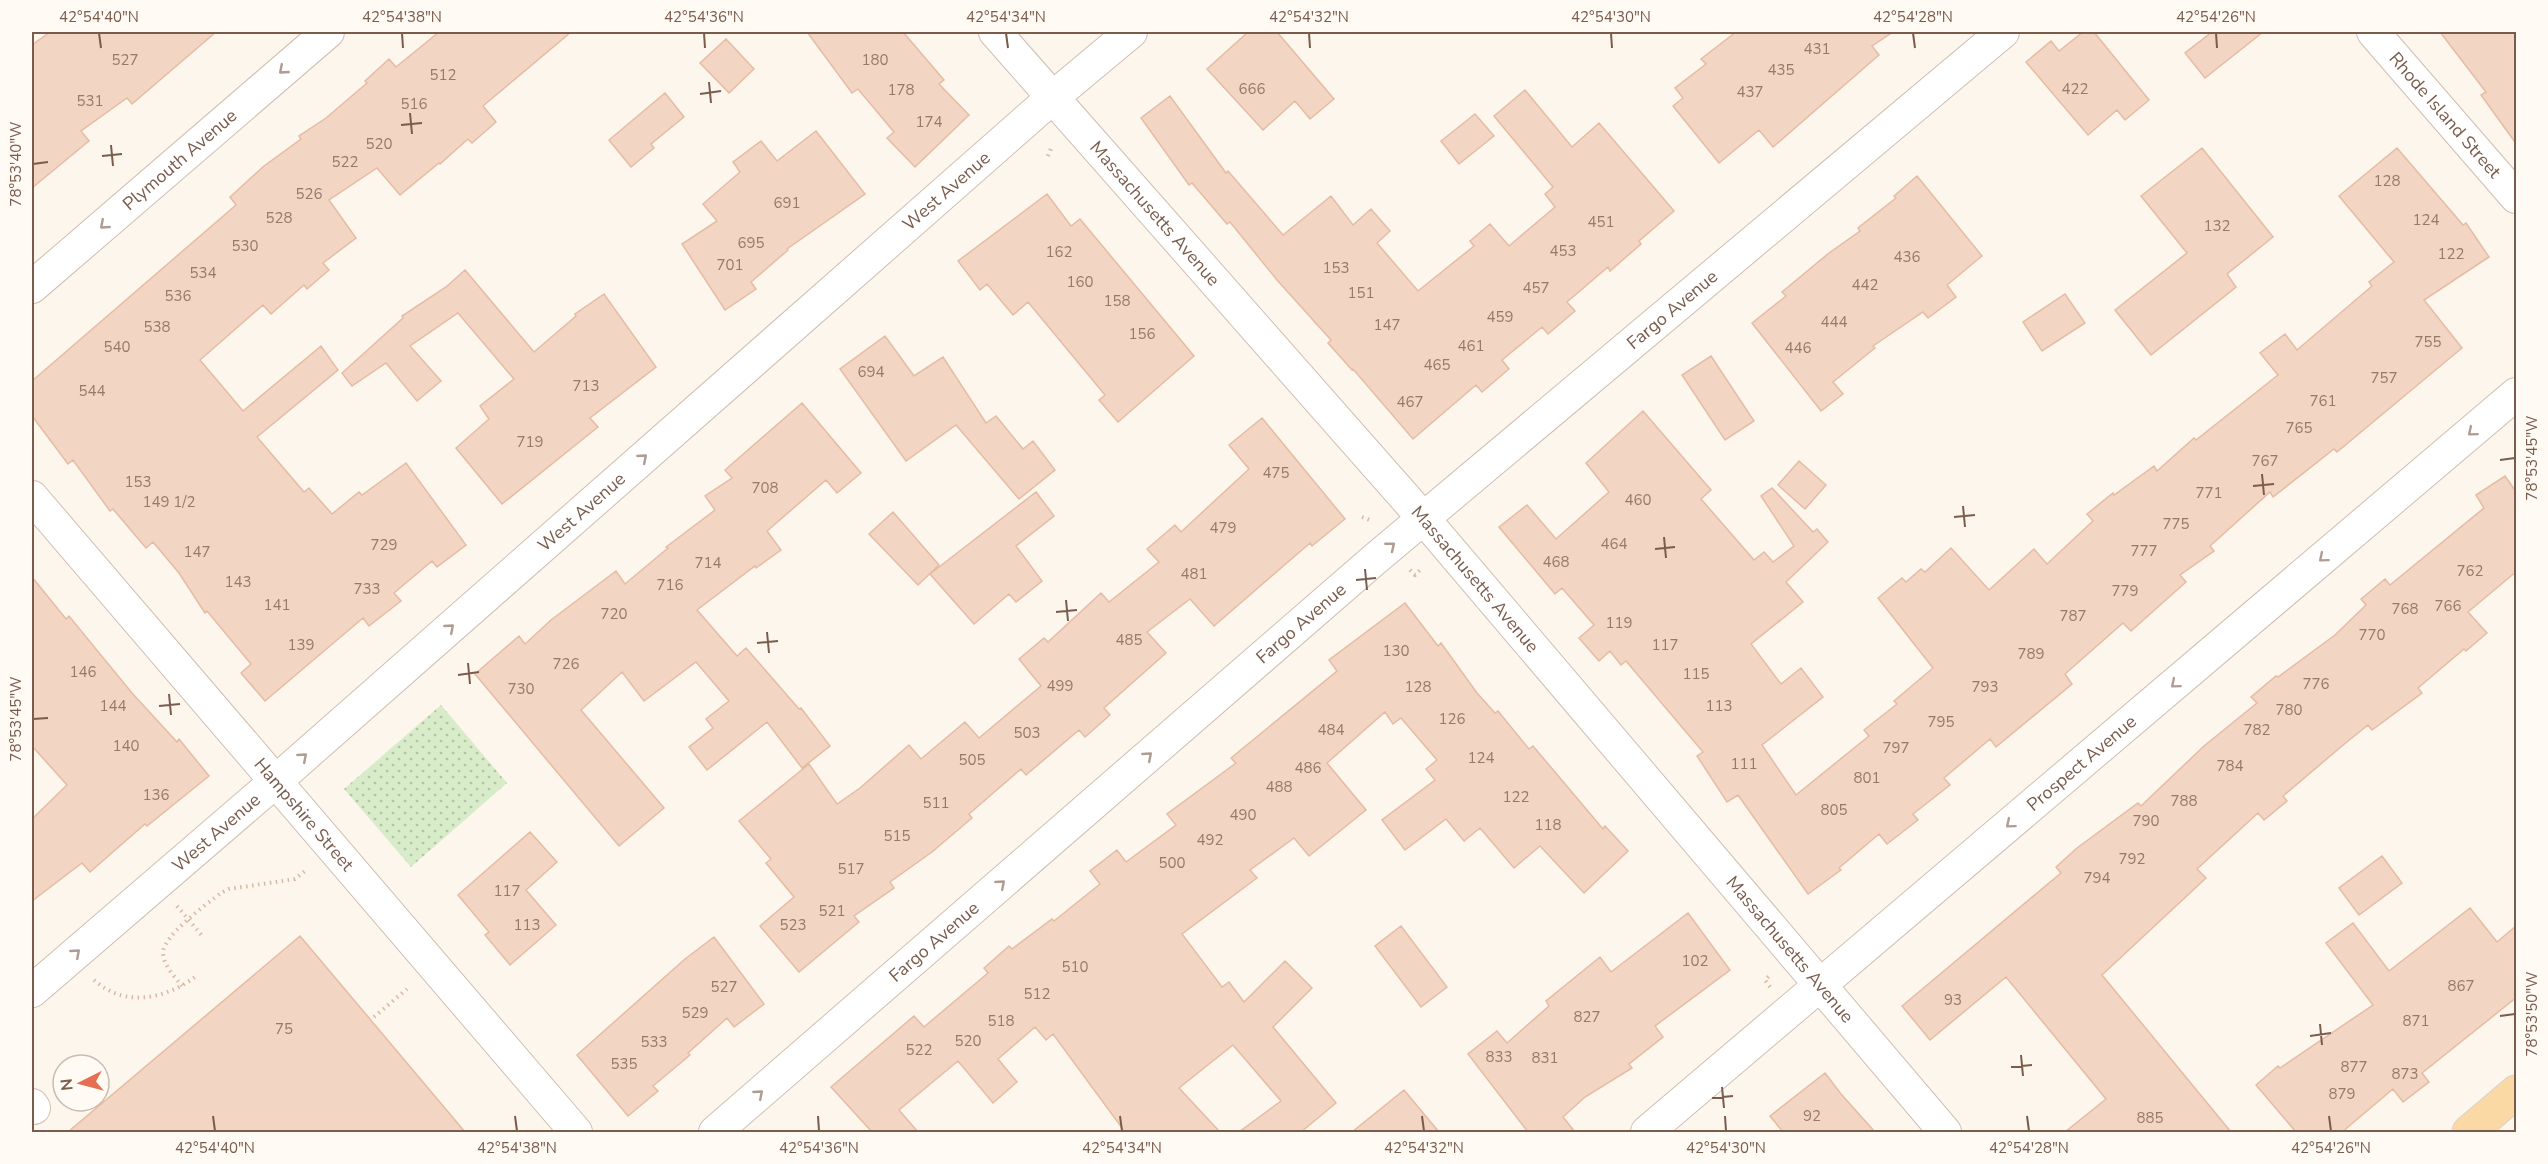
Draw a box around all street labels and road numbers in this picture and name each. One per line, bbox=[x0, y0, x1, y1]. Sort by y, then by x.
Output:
street label: Rhode Island Street bbox=[2384, 47, 2507, 184]
street label: Plymouth Avenue bbox=[117, 104, 242, 216]
street label: Massachusetts Avenue bbox=[1085, 136, 1225, 291]
street label: West Avenue bbox=[897, 146, 995, 236]
street label: Fargo Avenue bbox=[1622, 264, 1723, 355]
street label: West Avenue bbox=[533, 467, 630, 557]
street label: Massachusetts Avenue bbox=[1406, 501, 1544, 658]
street label: Fargo Avenue bbox=[1251, 578, 1351, 669]
street label: Prospect Avenue bbox=[2022, 710, 2141, 816]
street label: Hampshire Street bbox=[249, 753, 360, 877]
street label: West Avenue bbox=[167, 788, 265, 877]
street label: Massachusetts Avenue bbox=[1721, 871, 1859, 1028]
street label: Fargo Avenue bbox=[884, 896, 984, 988]

